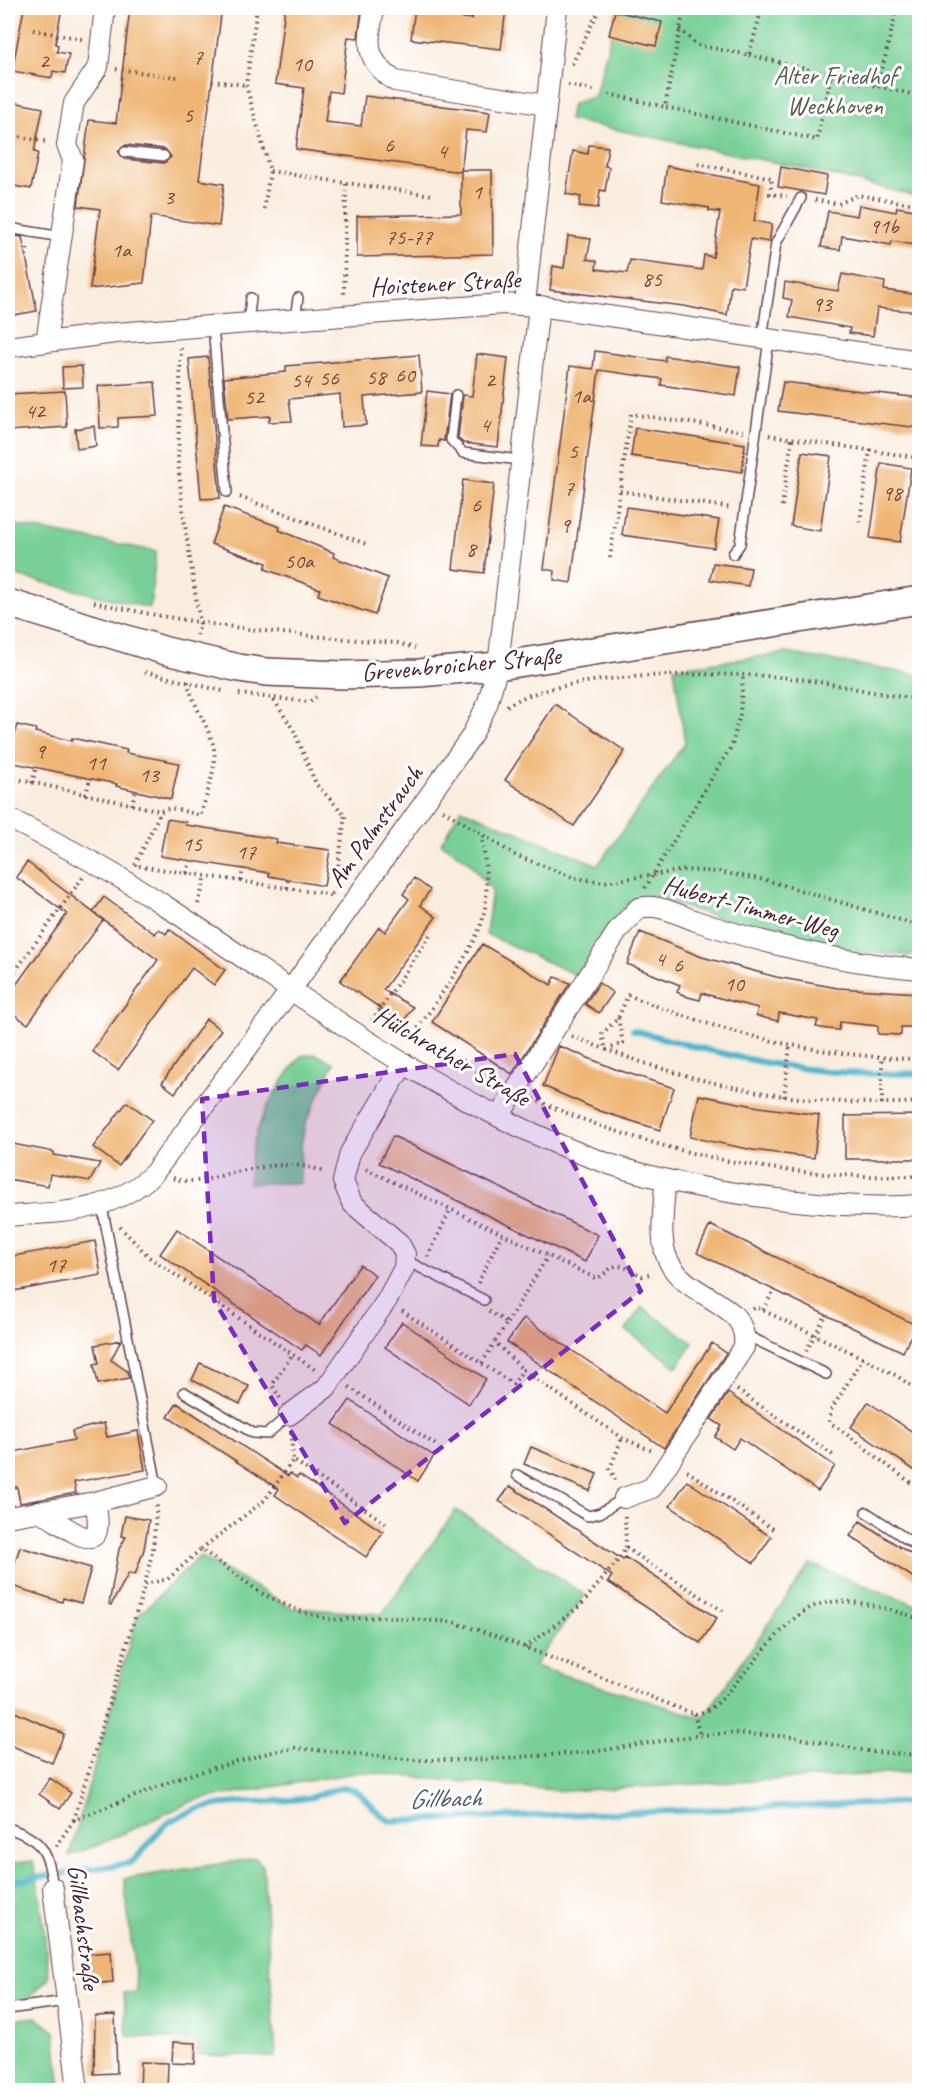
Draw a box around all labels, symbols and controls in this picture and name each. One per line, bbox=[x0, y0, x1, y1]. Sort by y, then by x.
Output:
house number: 7 bbox=[193, 43, 204, 71]
house number: 2 bbox=[39, 47, 51, 75]
house number: 10 bbox=[292, 50, 314, 78]
park label: Alter Friedhof Weckhoven bbox=[773, 59, 902, 122]
house number: 5 bbox=[183, 101, 194, 129]
house number: 6 bbox=[384, 131, 395, 159]
house number: 4 bbox=[437, 137, 449, 165]
house number: 1 bbox=[472, 178, 483, 206]
house number: 3 bbox=[164, 183, 176, 211]
house number: 91b bbox=[869, 212, 900, 240]
house number: 75-77 bbox=[386, 223, 433, 251]
house number: 1a bbox=[111, 236, 132, 264]
street label: Hoistener Straße bbox=[369, 262, 523, 303]
house number: 85 bbox=[642, 265, 663, 293]
house number: 93 bbox=[812, 290, 834, 318]
house number: 60 bbox=[395, 361, 417, 389]
house number: 58 bbox=[366, 363, 388, 391]
house number: 56 bbox=[319, 364, 340, 392]
house number: 54 bbox=[291, 366, 313, 394]
house number: 2 bbox=[485, 366, 497, 394]
house number: 1a bbox=[571, 382, 592, 410]
house number: 52 bbox=[244, 383, 266, 411]
house number: 42 bbox=[25, 397, 47, 425]
house number: 4 bbox=[480, 411, 492, 439]
house number: 5 bbox=[568, 437, 579, 465]
house number: 7 bbox=[564, 474, 575, 502]
house number: 98 bbox=[882, 479, 904, 507]
house number: 6 bbox=[471, 491, 482, 519]
house number: 9 bbox=[560, 511, 572, 539]
house number: 8 bbox=[466, 535, 478, 563]
house number: 50a bbox=[284, 547, 315, 575]
street label: Grevenbroicher Straße bbox=[360, 639, 565, 689]
house number: 9 bbox=[35, 737, 47, 765]
house number: 11 bbox=[86, 749, 107, 777]
street label: Am Palmstrauch bbox=[320, 757, 431, 894]
house number: 13 bbox=[139, 761, 161, 789]
house number: 15 bbox=[182, 830, 203, 858]
house number: 17 bbox=[236, 838, 257, 866]
street label: Hubert-Timmer-Weg bbox=[660, 868, 844, 947]
house number: 4 bbox=[655, 945, 667, 973]
house number: 6 bbox=[673, 951, 684, 979]
house number: 10 bbox=[724, 970, 746, 998]
street label: Hülchrather Straße bbox=[368, 998, 538, 1115]
house number: 17 bbox=[46, 1251, 67, 1279]
water label: Gillbach bbox=[408, 1780, 483, 1816]
street label: Gillbachstraße bbox=[60, 1863, 108, 1994]

